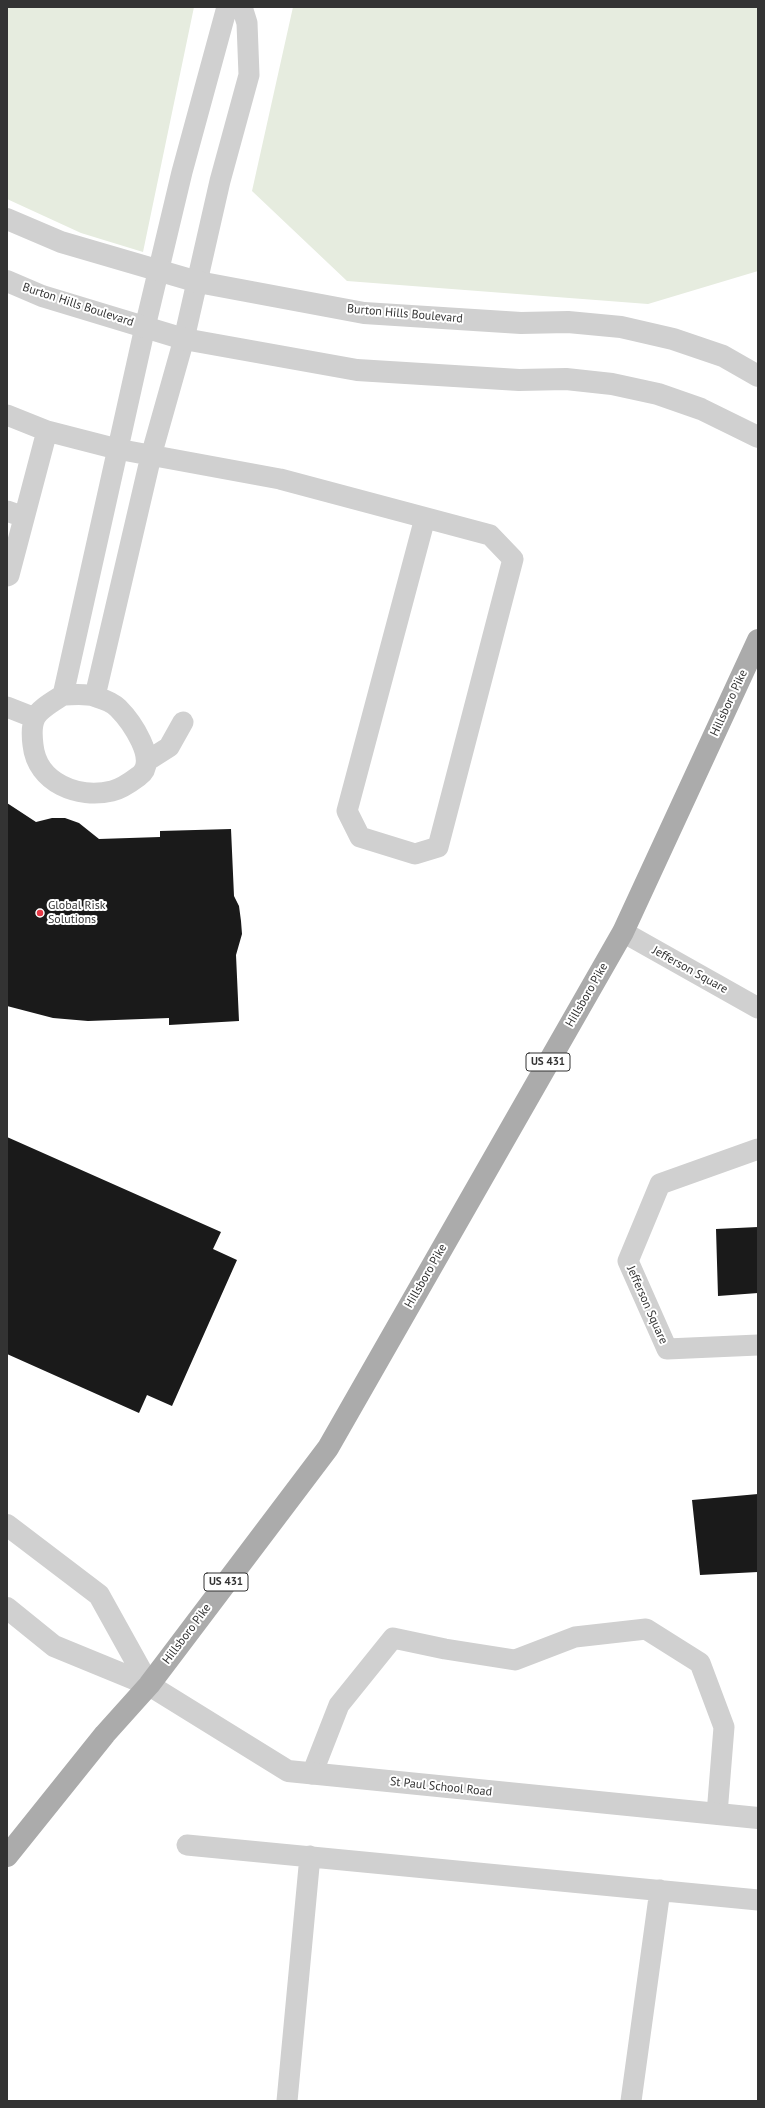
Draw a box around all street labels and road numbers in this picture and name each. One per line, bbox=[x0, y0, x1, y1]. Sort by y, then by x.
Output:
street label: Burton Hills Boulevard bbox=[21, 280, 135, 330]
street label: Burton Hills Boulevard bbox=[347, 302, 463, 326]
street label: Hillsboro Pike bbox=[707, 668, 751, 738]
street label: Jefferson Square bbox=[650, 943, 730, 997]
street label: Hillsboro Pike bbox=[563, 960, 611, 1030]
road number: US 431 bbox=[526, 1053, 570, 1071]
street label: Hillsboro Pike bbox=[402, 1241, 450, 1311]
street label: Jefferson Square bbox=[623, 1264, 671, 1346]
road number: US 431 bbox=[204, 1573, 248, 1591]
street label: Hillsboro Pike bbox=[160, 1601, 214, 1667]
street label: St Paul School Road bbox=[389, 1774, 493, 1800]

